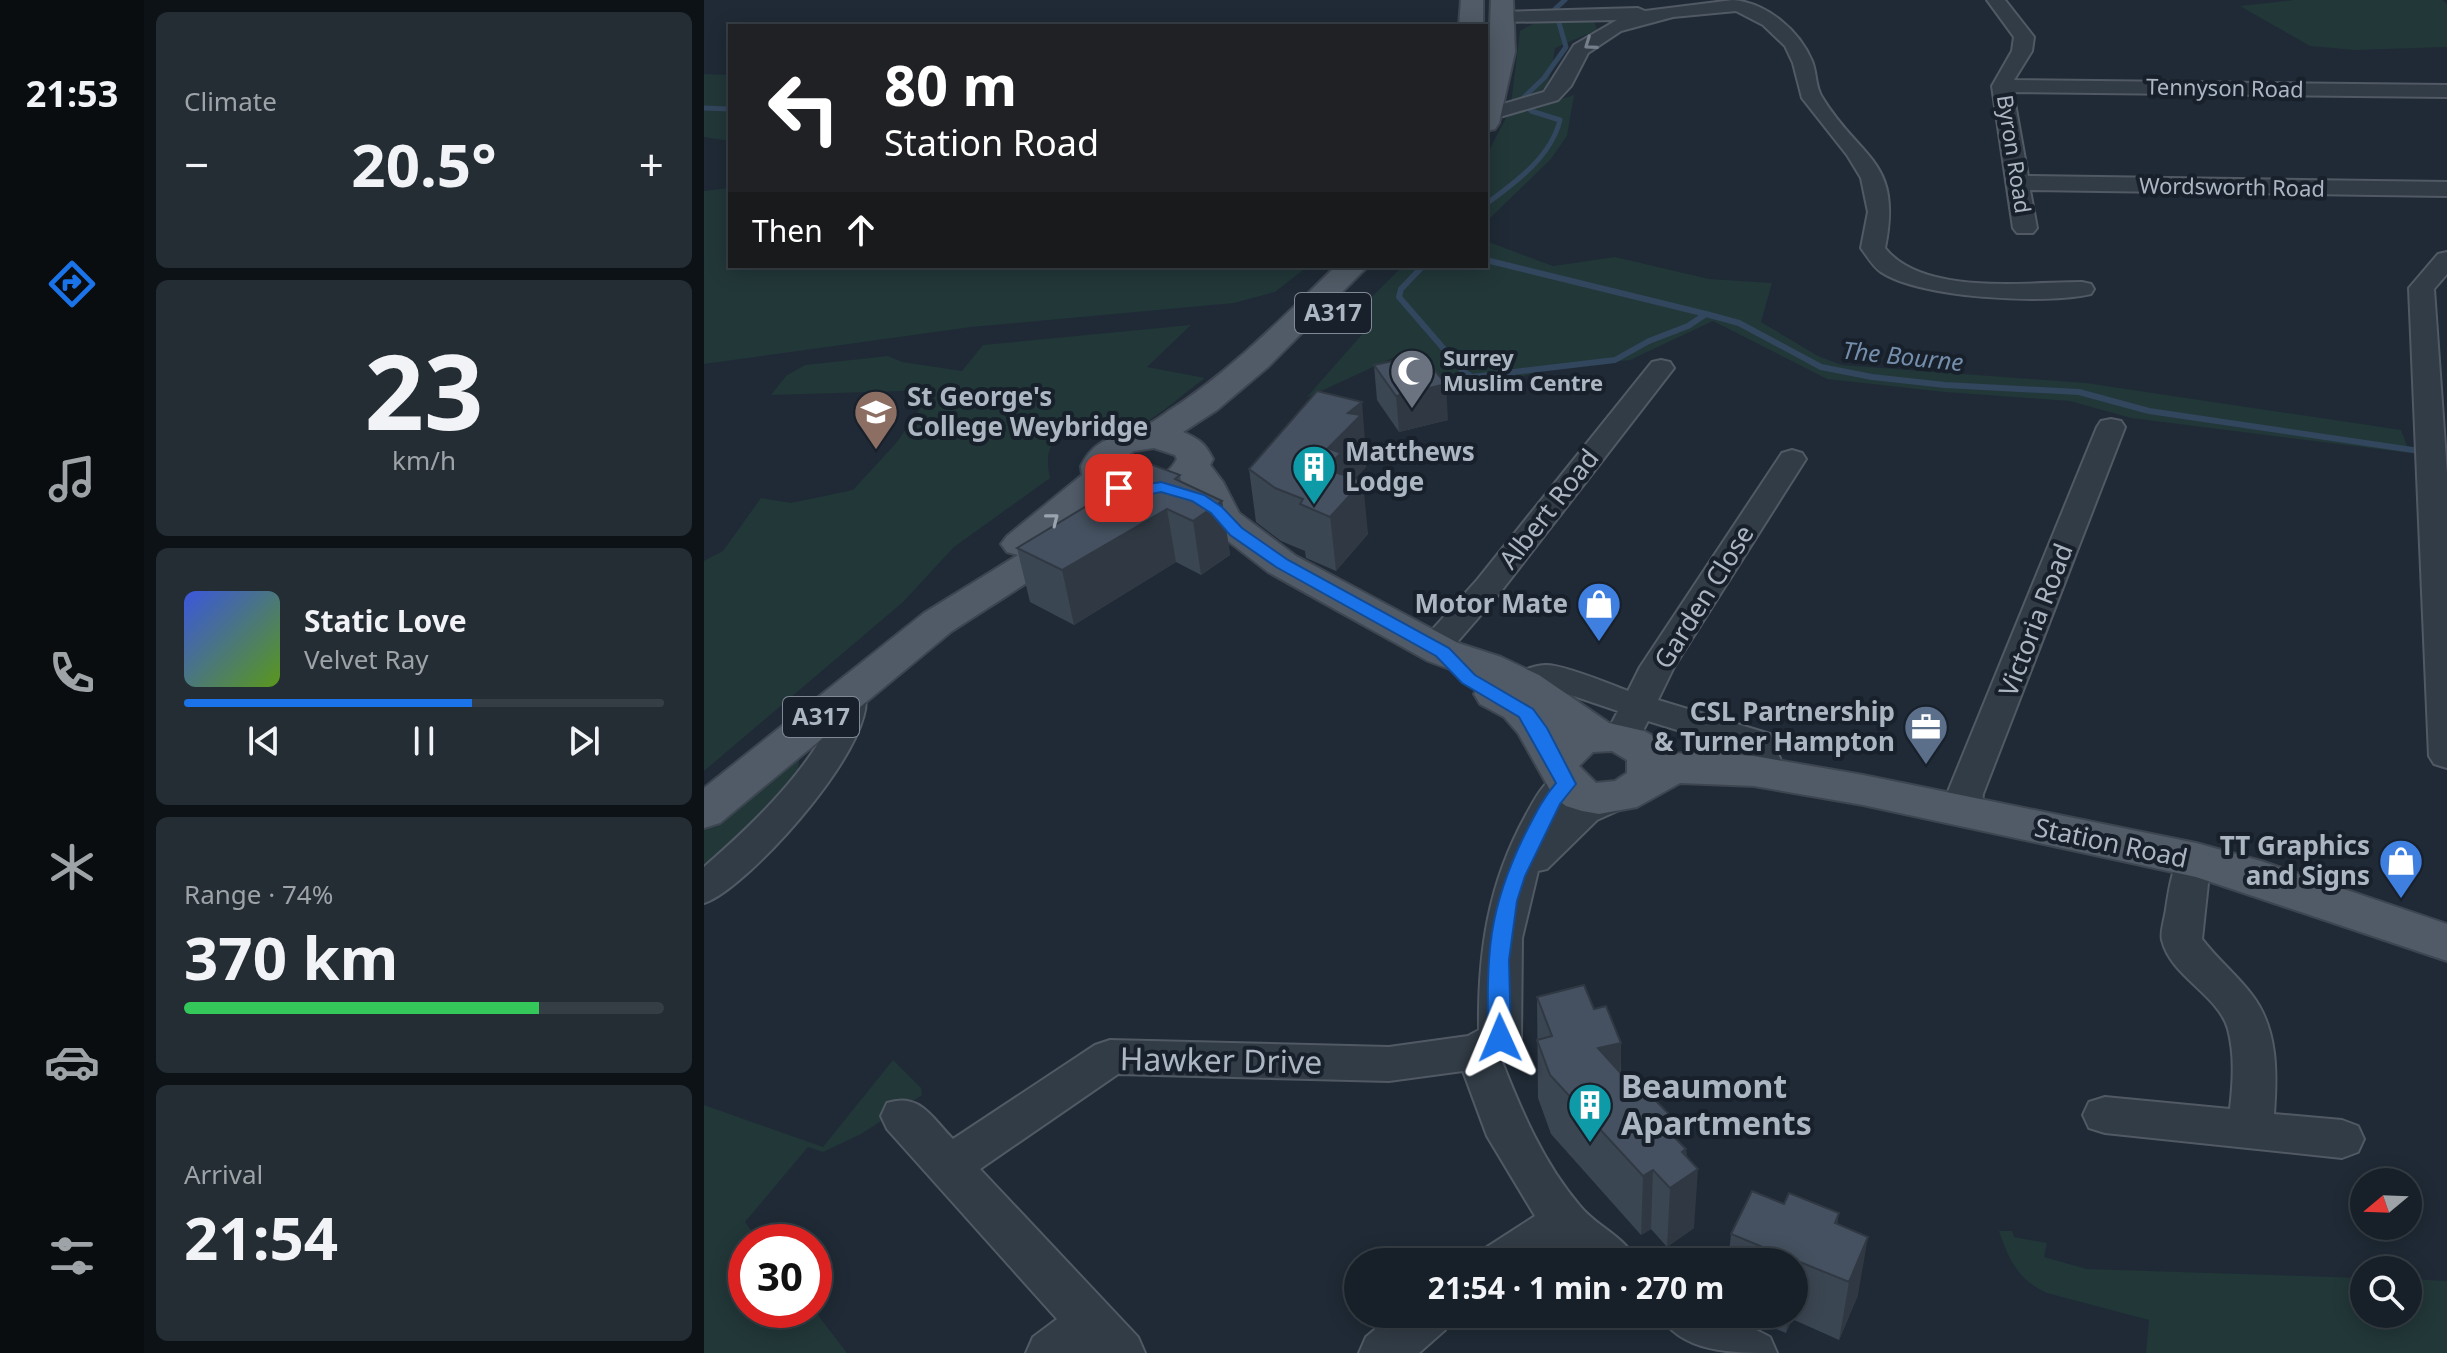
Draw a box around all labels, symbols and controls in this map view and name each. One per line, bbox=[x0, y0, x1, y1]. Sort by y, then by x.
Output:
one-way arrow bbox=[1585, 34, 1599, 49]
text: 80 m bbox=[884, 46, 1017, 122]
icon: left bbox=[752, 56, 856, 160]
text: 21:53 bbox=[26, 69, 118, 118]
street label: Tennyson Road bbox=[2146, 71, 2304, 103]
text: Climate bbox=[184, 83, 277, 119]
street label: Byron Road bbox=[1991, 92, 2039, 215]
text: Station Road bbox=[884, 118, 1099, 167]
text: 20.5° bbox=[351, 123, 497, 205]
text: − bbox=[184, 134, 209, 194]
text: + bbox=[639, 134, 664, 194]
street label: Wordsworth Road bbox=[2139, 169, 2325, 203]
icon: ahead bbox=[839, 208, 883, 252]
text: Then bbox=[752, 210, 823, 251]
icon: directions bbox=[44, 256, 100, 312]
road number: A317 bbox=[1295, 293, 1371, 333]
text: 23 bbox=[365, 319, 483, 460]
water label: The Bourne bbox=[1841, 333, 1965, 378]
place label: Surrey Muslim Centre bbox=[1443, 342, 1603, 397]
mosque icon: Surrey Muslim Centre bbox=[1388, 347, 1436, 410]
place label: St George's College Weybridge bbox=[907, 378, 1148, 444]
school or university icon: St George's College Weybridge bbox=[852, 388, 900, 451]
place label: Matthews Lodge bbox=[1345, 433, 1475, 499]
street label: Albert Road bbox=[1490, 441, 1607, 576]
text: km/h bbox=[392, 442, 456, 478]
building icon: Matthews Lodge bbox=[1290, 443, 1338, 506]
icon: music bbox=[44, 451, 100, 507]
pin bbox=[1085, 454, 1153, 522]
icon: arrive bbox=[1097, 466, 1141, 510]
one-way arrow bbox=[1044, 514, 1058, 529]
street label: Garden Close bbox=[1645, 518, 1762, 675]
street label: Victoria Road bbox=[1989, 538, 2081, 701]
shop icon: Motor Mate bbox=[1575, 580, 1623, 643]
place label: Motor Mate bbox=[1414, 585, 1568, 621]
text: Static Love bbox=[304, 600, 467, 641]
text: Velvet Ray bbox=[304, 641, 429, 677]
icon: phone bbox=[44, 645, 100, 701]
place label: CSL Partnership & Turner Hampton bbox=[1654, 693, 1895, 759]
road number: A317 bbox=[783, 697, 859, 737]
office icon: CSL Partnership & Turner Hampton bbox=[1902, 703, 1950, 766]
icon: previous bbox=[242, 719, 286, 763]
icon: pause bbox=[402, 719, 446, 763]
icon: next bbox=[562, 719, 606, 763]
street label: Station Road bbox=[2031, 808, 2191, 876]
place label: TT Graphics and Signs bbox=[2220, 827, 2370, 893]
shop icon: TT Graphics and Signs bbox=[2377, 837, 2425, 900]
icon: climate bbox=[44, 839, 100, 895]
text: Range · 74% bbox=[184, 876, 333, 912]
text: 370 km bbox=[184, 916, 398, 998]
position arrow bbox=[1458, 996, 1542, 1080]
icon: car bbox=[44, 1034, 100, 1090]
street label: Hawker Drive bbox=[1119, 1036, 1323, 1083]
place label: Beaumont Apartments bbox=[1621, 1064, 1812, 1144]
building icon: Beaumont Apartments bbox=[1566, 1081, 1614, 1144]
text: Arrival bbox=[184, 1156, 263, 1192]
north arrow bbox=[2350, 1168, 2422, 1240]
map controls bbox=[2350, 1168, 2422, 1328]
text: 21:54 bbox=[184, 1196, 338, 1278]
speed limit sign: 30 bbox=[728, 1224, 832, 1328]
icon: filters bbox=[44, 1228, 100, 1284]
button: search bbox=[2350, 1256, 2422, 1328]
text: 21:54 · 1 min · 270 m bbox=[1428, 1267, 1724, 1308]

